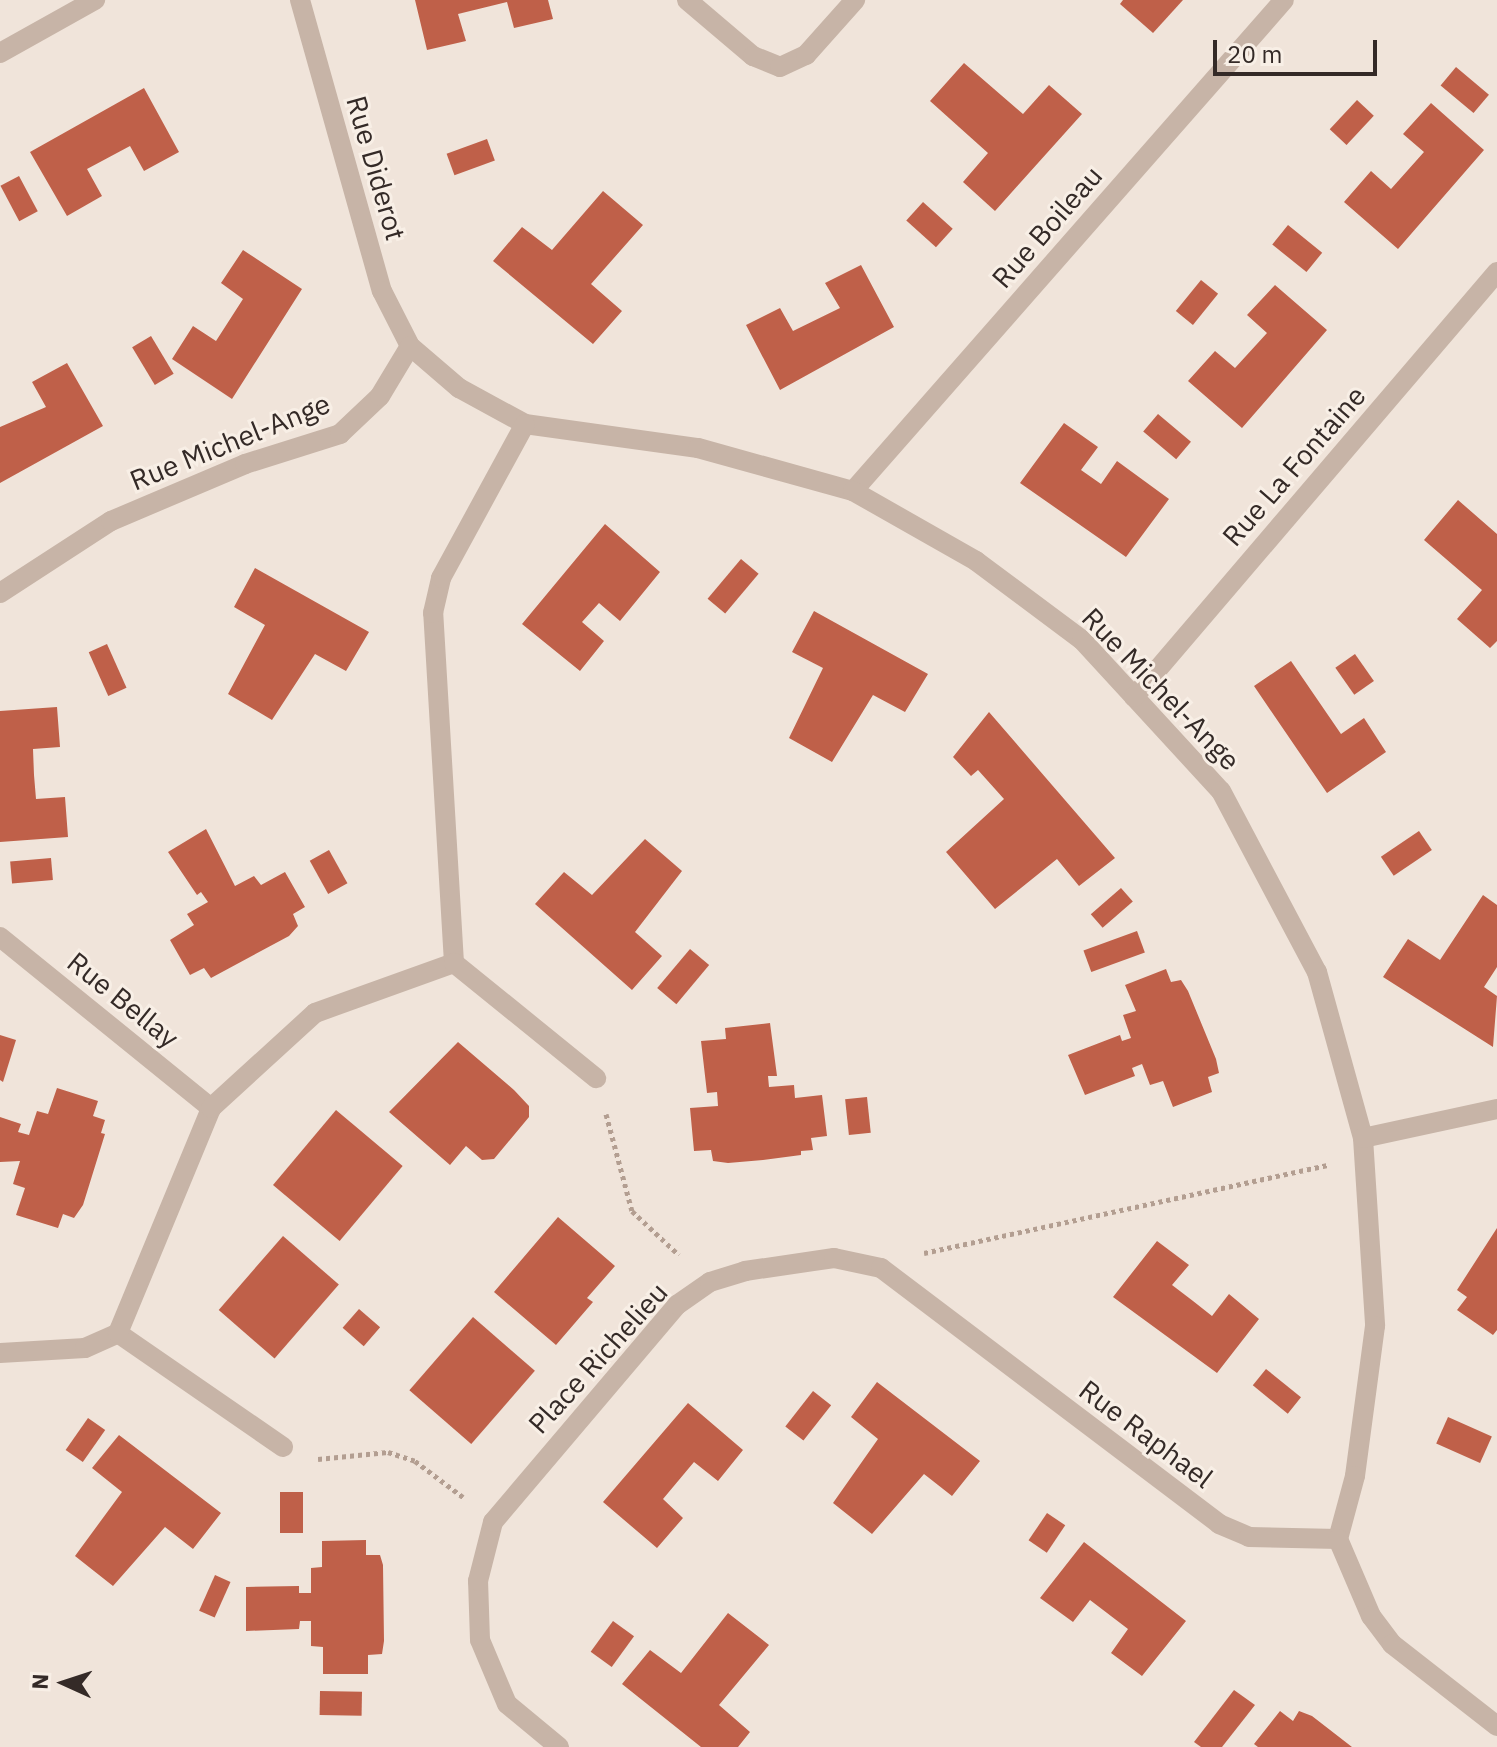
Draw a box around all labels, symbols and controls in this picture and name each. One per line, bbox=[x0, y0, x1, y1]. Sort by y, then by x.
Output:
scale bar bbox=[1217, 24, 1381, 74]
text: 20 m bbox=[1227, 38, 1282, 70]
street label: Rue Diderot bbox=[339, 92, 413, 244]
street label: Rue Boileau bbox=[985, 159, 1109, 295]
street label: Rue La Fontaine bbox=[1215, 379, 1373, 553]
street label: Rue Michel-Ange bbox=[125, 387, 335, 497]
street label: Rue Michel-Ange bbox=[1075, 601, 1247, 777]
street label: Rue Bellay bbox=[61, 945, 185, 1055]
street label: Place Richelieu bbox=[521, 1276, 675, 1440]
street label: Rue Raphael bbox=[1073, 1373, 1219, 1495]
north arrow bbox=[24, 1643, 104, 1723]
text: N bbox=[25, 1673, 54, 1690]

